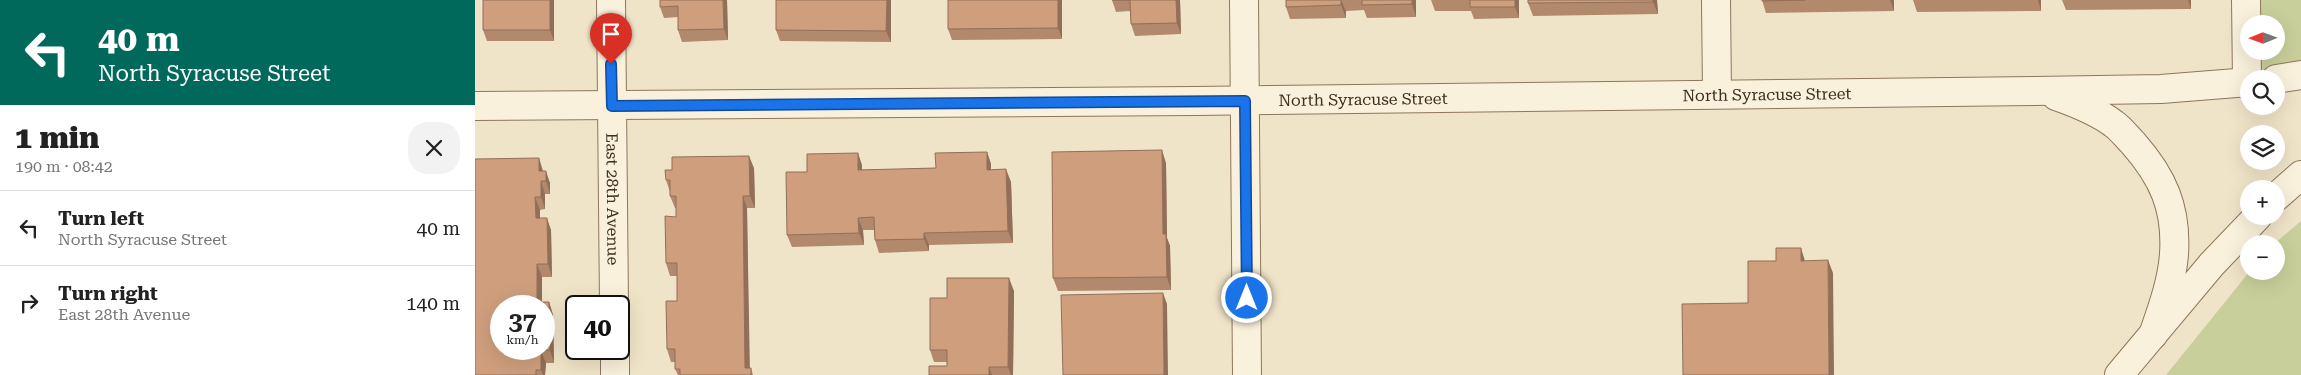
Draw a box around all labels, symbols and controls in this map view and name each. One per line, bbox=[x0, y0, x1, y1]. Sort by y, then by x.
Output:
pin bbox=[590, 13, 632, 64]
north arrow bbox=[2240, 15, 2285, 60]
map controls bbox=[2240, 15, 2285, 280]
text: 40 m bbox=[98, 19, 180, 60]
icon: left bbox=[15, 20, 80, 85]
icon: arrive bbox=[597, 20, 625, 48]
text: North Syracuse Street bbox=[98, 61, 330, 86]
button: search bbox=[2240, 70, 2285, 115]
street label: North Syracuse Street bbox=[1682, 84, 1852, 105]
street label: North Syracuse Street bbox=[1278, 88, 1448, 110]
text: 1 min bbox=[15, 120, 99, 155]
button: close bbox=[408, 122, 460, 174]
button: layers bbox=[2240, 125, 2285, 170]
street label: East 28th Avenue bbox=[603, 133, 623, 265]
text: 190 m · 08:42 bbox=[15, 157, 113, 176]
button: + bbox=[2240, 180, 2285, 225]
text: Turn left bbox=[58, 207, 144, 230]
icon: left bbox=[15, 214, 43, 242]
text: 40 m bbox=[417, 217, 460, 240]
text: North Syracuse Street bbox=[58, 230, 227, 249]
button: − bbox=[2240, 235, 2285, 280]
position arrow bbox=[1220, 271, 1272, 323]
text: Turn right bbox=[58, 282, 158, 305]
icon: right bbox=[15, 289, 43, 317]
text: 140 m bbox=[406, 292, 460, 315]
speed limit sign: 40 bbox=[565, 295, 630, 360]
text: East 28th Avenue bbox=[58, 305, 190, 324]
text: 37 bbox=[508, 307, 537, 336]
text: km/h bbox=[506, 333, 539, 347]

